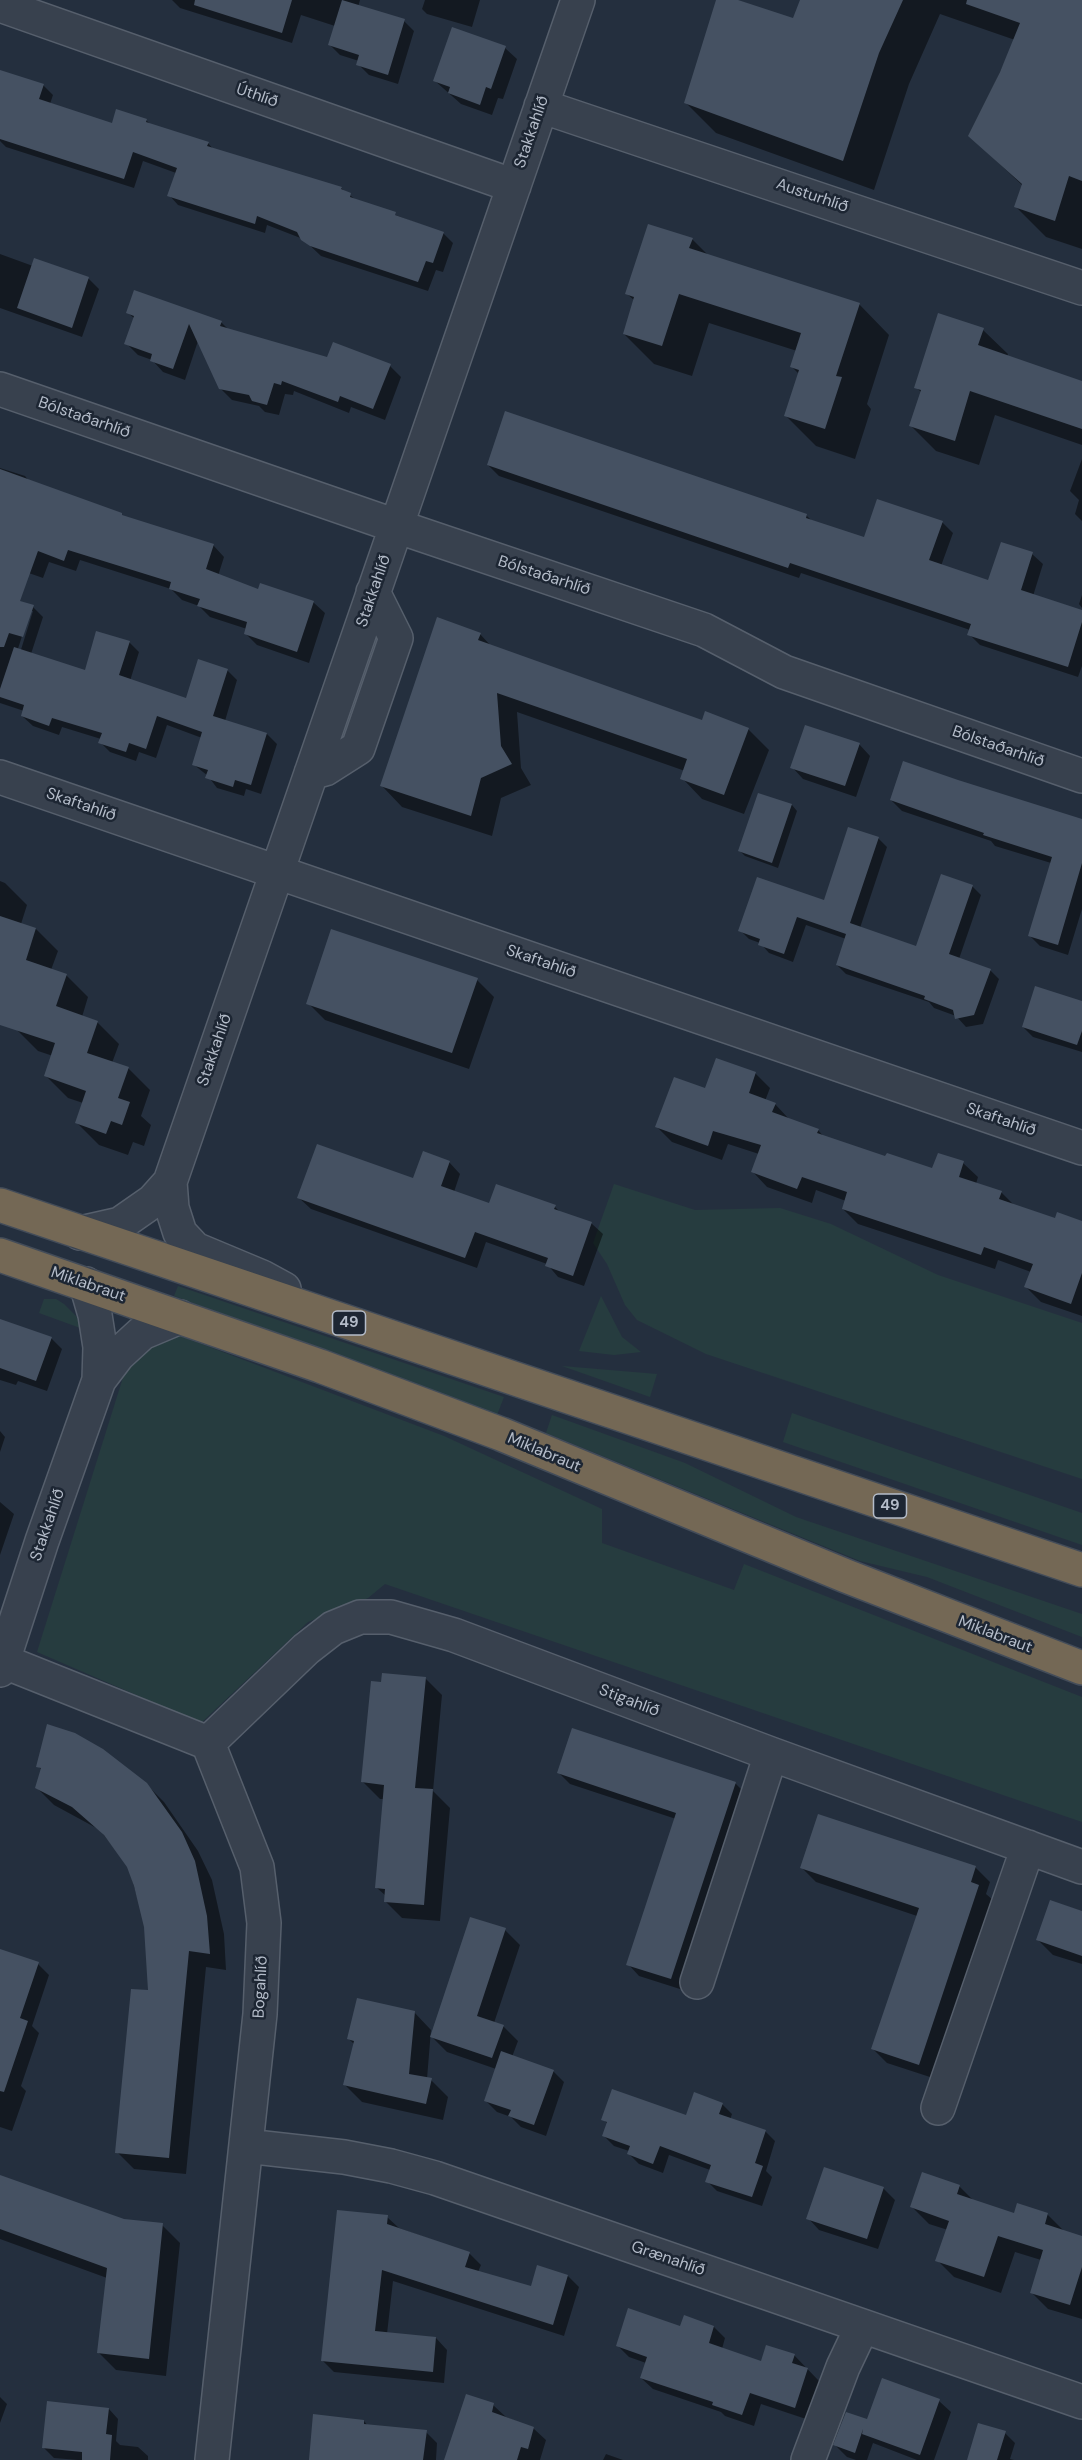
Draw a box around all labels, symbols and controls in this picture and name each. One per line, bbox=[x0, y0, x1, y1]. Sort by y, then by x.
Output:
street label: Úthlíð bbox=[234, 80, 280, 112]
street label: Stakkahlíð bbox=[511, 93, 553, 171]
street label: Austurhlíð bbox=[773, 175, 851, 217]
street label: Bólstaðarhlíð bbox=[35, 393, 133, 443]
street label: Stakkahlíð bbox=[353, 552, 395, 630]
street label: Bólstaðarhlíð bbox=[495, 552, 593, 600]
street label: Bólstaðarhlíð bbox=[949, 722, 1047, 772]
street label: Skaftahlíð bbox=[44, 784, 118, 826]
street label: Skaftahlíð bbox=[504, 941, 578, 983]
street label: Stakkahlíð bbox=[194, 1011, 236, 1089]
street label: Skaftahlíð bbox=[964, 1099, 1038, 1141]
street label: Miklabraut bbox=[48, 1263, 128, 1307]
road number: 49 bbox=[332, 1311, 366, 1335]
street label: Miklabraut bbox=[504, 1429, 584, 1477]
street label: Stakkahlíð bbox=[27, 1486, 69, 1564]
road number: 49 bbox=[874, 1494, 906, 1518]
street label: Miklabraut bbox=[955, 1612, 1035, 1658]
street label: Stigahlíð bbox=[596, 1681, 662, 1721]
street label: Bogahlíð bbox=[250, 1955, 272, 2019]
street label: Grænahlíð bbox=[629, 2237, 707, 2281]

